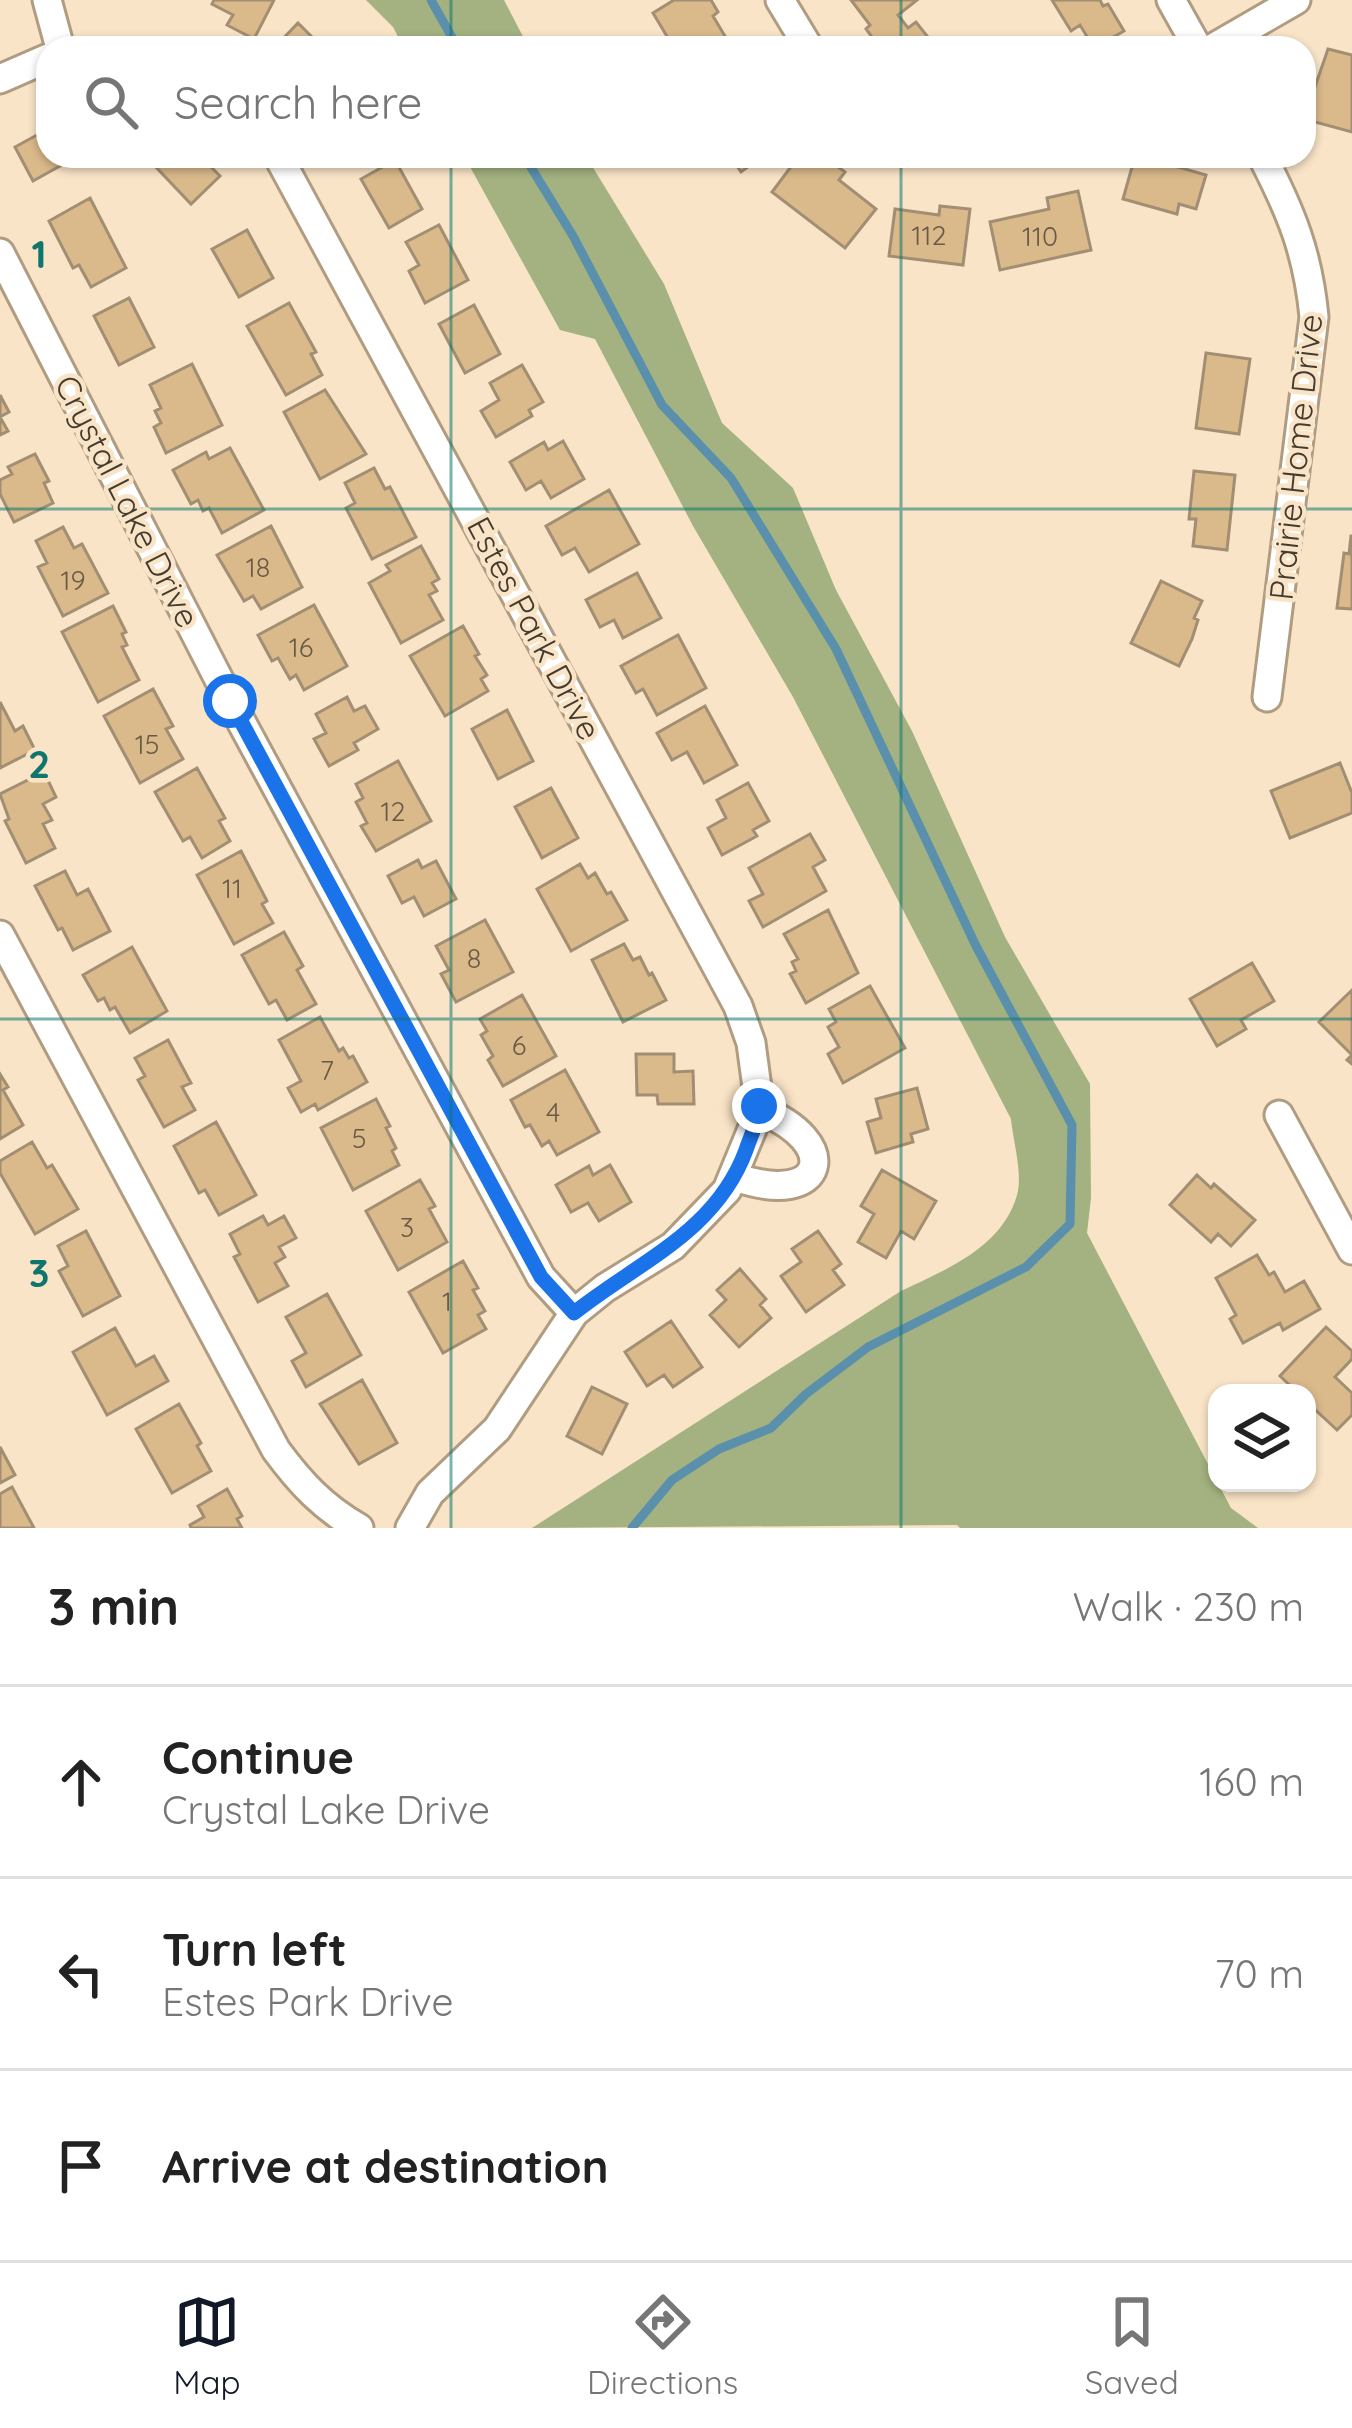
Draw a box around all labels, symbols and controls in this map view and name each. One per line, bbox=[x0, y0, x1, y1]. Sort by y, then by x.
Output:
search box bbox=[36, 36, 1316, 168]
icon: search bbox=[78, 69, 144, 135]
text: Search here bbox=[174, 74, 422, 130]
house number: 112 bbox=[912, 218, 946, 252]
house number: 110 bbox=[1022, 219, 1058, 253]
text: 1 bbox=[31, 229, 47, 278]
street label: Prairie Home Drive bbox=[1260, 312, 1330, 602]
street label: Crystal Lake Drive bbox=[47, 368, 209, 634]
street label: Estes Park Drive bbox=[459, 509, 611, 747]
house number: 18 bbox=[246, 550, 270, 584]
house number: 19 bbox=[60, 563, 86, 597]
house number: 16 bbox=[289, 630, 313, 664]
route start bbox=[203, 674, 257, 728]
house number: 15 bbox=[135, 727, 159, 761]
text: 2 bbox=[28, 739, 50, 788]
house number: 12 bbox=[381, 794, 405, 828]
house number: 11 bbox=[222, 871, 242, 905]
house number: 8 bbox=[467, 941, 481, 975]
house number: 6 bbox=[512, 1028, 526, 1062]
house number: 7 bbox=[320, 1053, 334, 1087]
route end bbox=[732, 1079, 786, 1133]
house number: 4 bbox=[546, 1095, 560, 1129]
house number: 5 bbox=[352, 1121, 366, 1155]
house number: 3 bbox=[400, 1210, 414, 1244]
text: 3 bbox=[29, 1248, 49, 1297]
house number: 1 bbox=[442, 1284, 452, 1318]
map controls bbox=[1208, 1384, 1316, 1492]
button: layers bbox=[1208, 1384, 1316, 1492]
text: 3 min bbox=[48, 1574, 179, 1638]
text: Walk · 230 m bbox=[1073, 1582, 1304, 1631]
text: Continue bbox=[162, 1729, 354, 1785]
icon: ahead bbox=[48, 1749, 114, 1815]
text: 160 m bbox=[1199, 1757, 1304, 1806]
text: Crystal Lake Drive bbox=[162, 1785, 490, 1834]
text: Turn left bbox=[162, 1921, 347, 1977]
icon: left bbox=[48, 1941, 114, 2007]
text: 70 m bbox=[1215, 1949, 1304, 1998]
text: Estes Park Drive bbox=[162, 1977, 454, 2026]
icon: arrive bbox=[48, 2133, 114, 2199]
text: Arrive at destination bbox=[162, 2138, 608, 2194]
tab: Map bbox=[173, 2289, 241, 2402]
tab: Directions bbox=[587, 2289, 738, 2402]
tab: Saved bbox=[1085, 2289, 1179, 2402]

